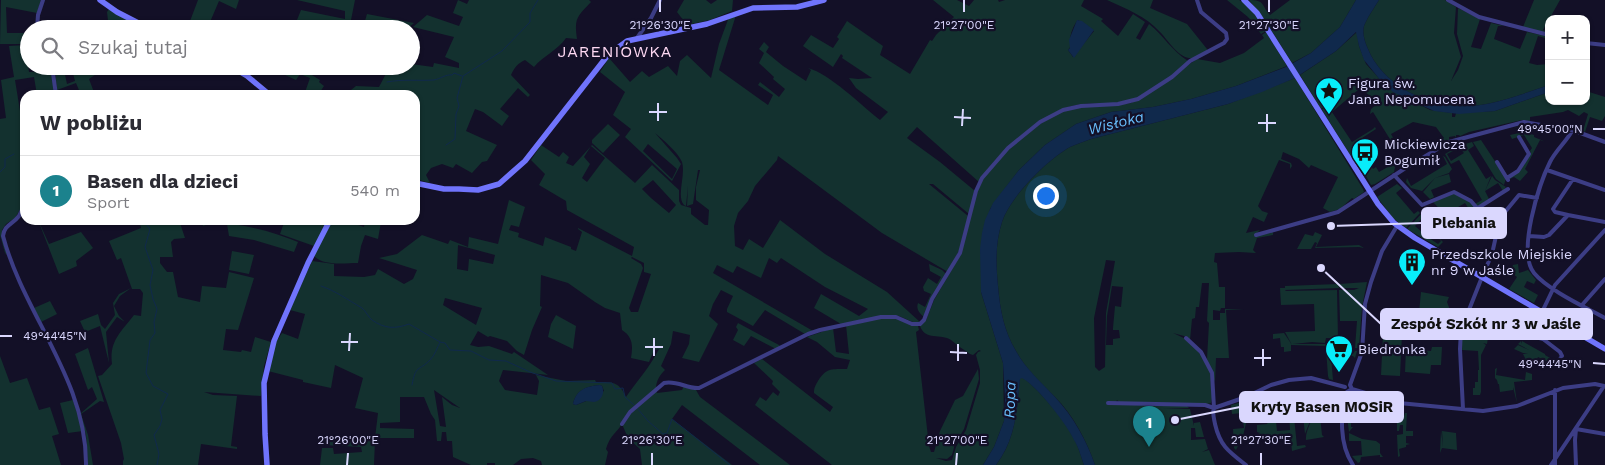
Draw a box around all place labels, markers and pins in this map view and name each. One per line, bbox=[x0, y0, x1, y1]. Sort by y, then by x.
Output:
place label: Figura św. Jana Nepomucena bbox=[1348, 75, 1475, 107]
place icon: Figura św. Jana Nepomucena bbox=[1314, 76, 1344, 115]
place label: Mickiewicza Bogumił bbox=[1384, 136, 1466, 168]
bus stop icon: Mickiewicza Bogumił bbox=[1350, 137, 1380, 176]
callout: Plebania bbox=[1422, 208, 1506, 238]
place label: Przedszkole Miejskie nr 9 w Jaśle bbox=[1431, 246, 1572, 278]
building icon: Przedszkole Miejskie nr 9 w Jaśle bbox=[1397, 247, 1427, 286]
callout: Zespół Szkół nr 3 w Jaśle bbox=[1381, 309, 1592, 339]
supermarket icon: Biedronka bbox=[1324, 334, 1354, 373]
place label: Biedronka bbox=[1358, 341, 1426, 357]
callout: Kryty Basen MOSiR bbox=[1240, 392, 1403, 422]
pin: 1 bbox=[1133, 406, 1165, 447]

